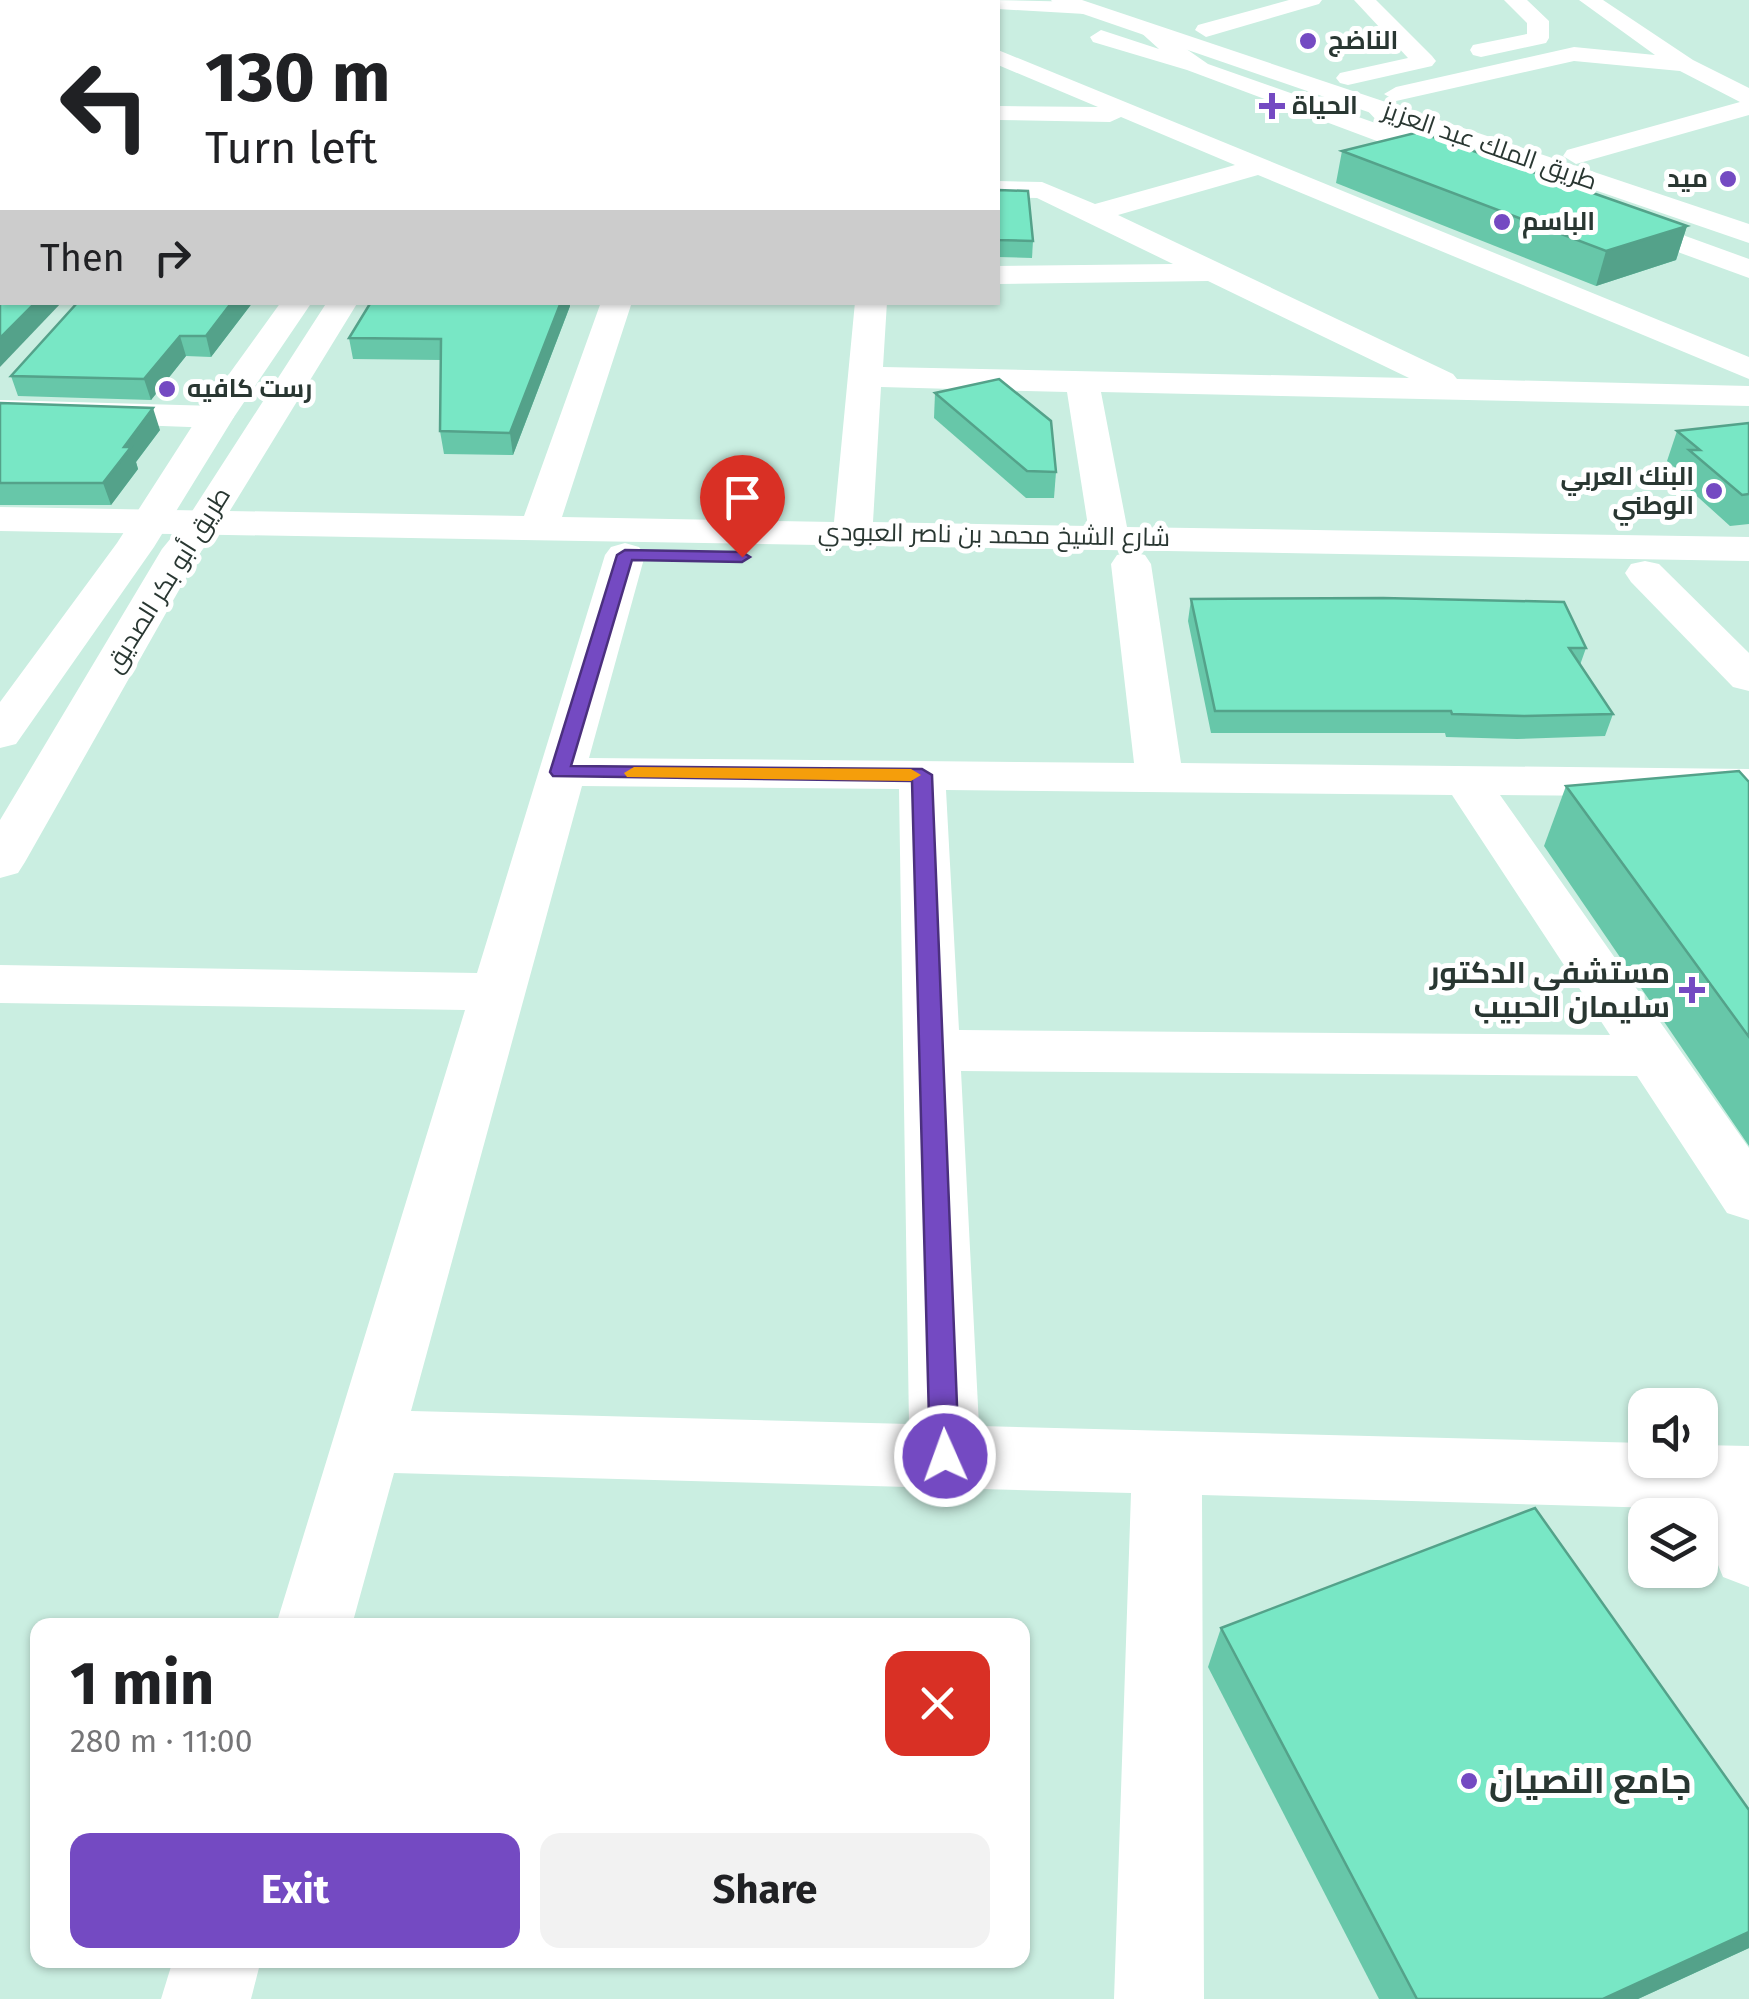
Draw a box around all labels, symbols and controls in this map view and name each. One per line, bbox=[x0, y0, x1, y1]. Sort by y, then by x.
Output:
place label: الناضج bbox=[1328, 26, 1398, 57]
marker: الناضج bbox=[1297, 30, 1319, 52]
text: 130 m bbox=[205, 36, 391, 120]
icon: left bbox=[40, 40, 170, 170]
place label: الحياة bbox=[1292, 91, 1358, 121]
marker: الحياة bbox=[1261, 95, 1283, 117]
street label: طريق الملك عبد العزيز bbox=[1377, 95, 1601, 197]
text: Turn left bbox=[205, 121, 377, 175]
place label: ميد bbox=[1667, 164, 1708, 194]
marker: ميد bbox=[1717, 168, 1739, 190]
place label: الباسم bbox=[1522, 207, 1595, 239]
marker: الباسم bbox=[1491, 211, 1513, 233]
icon: right bbox=[145, 230, 200, 285]
text: Then bbox=[40, 235, 125, 281]
place label: رست كافيه bbox=[187, 374, 312, 404]
marker: رست كافيه bbox=[156, 378, 178, 400]
pin bbox=[700, 455, 785, 558]
place label: البنك العربي الوطني bbox=[1560, 462, 1694, 526]
icon: arrive bbox=[715, 470, 770, 525]
marker: البنك العربي الوطني bbox=[1703, 480, 1725, 502]
street label: طريق أبو بكر الصديق bbox=[97, 481, 237, 678]
street label: شارع الشيخ محمد بن ناصر العبودي bbox=[818, 517, 1170, 557]
place label: مستشفى الدكتور سليمان الحبيب bbox=[1429, 955, 1670, 1025]
marker: مستشفى الدكتور سليمان الحبيب bbox=[1679, 977, 1705, 1003]
map controls bbox=[1628, 1388, 1718, 1588]
button: sound bbox=[1628, 1388, 1718, 1478]
position arrow bbox=[893, 1404, 997, 1508]
button: layers bbox=[1628, 1498, 1718, 1588]
text: 1 min bbox=[70, 1648, 214, 1720]
button: close bbox=[885, 1651, 990, 1756]
text: 280 m · 11:00 bbox=[70, 1722, 253, 1760]
place label: جامع النصيان bbox=[1489, 1760, 1691, 1805]
marker: جامع النصيان bbox=[1458, 1770, 1480, 1792]
button: Exit bbox=[70, 1833, 520, 1948]
button: Share bbox=[540, 1833, 990, 1948]

